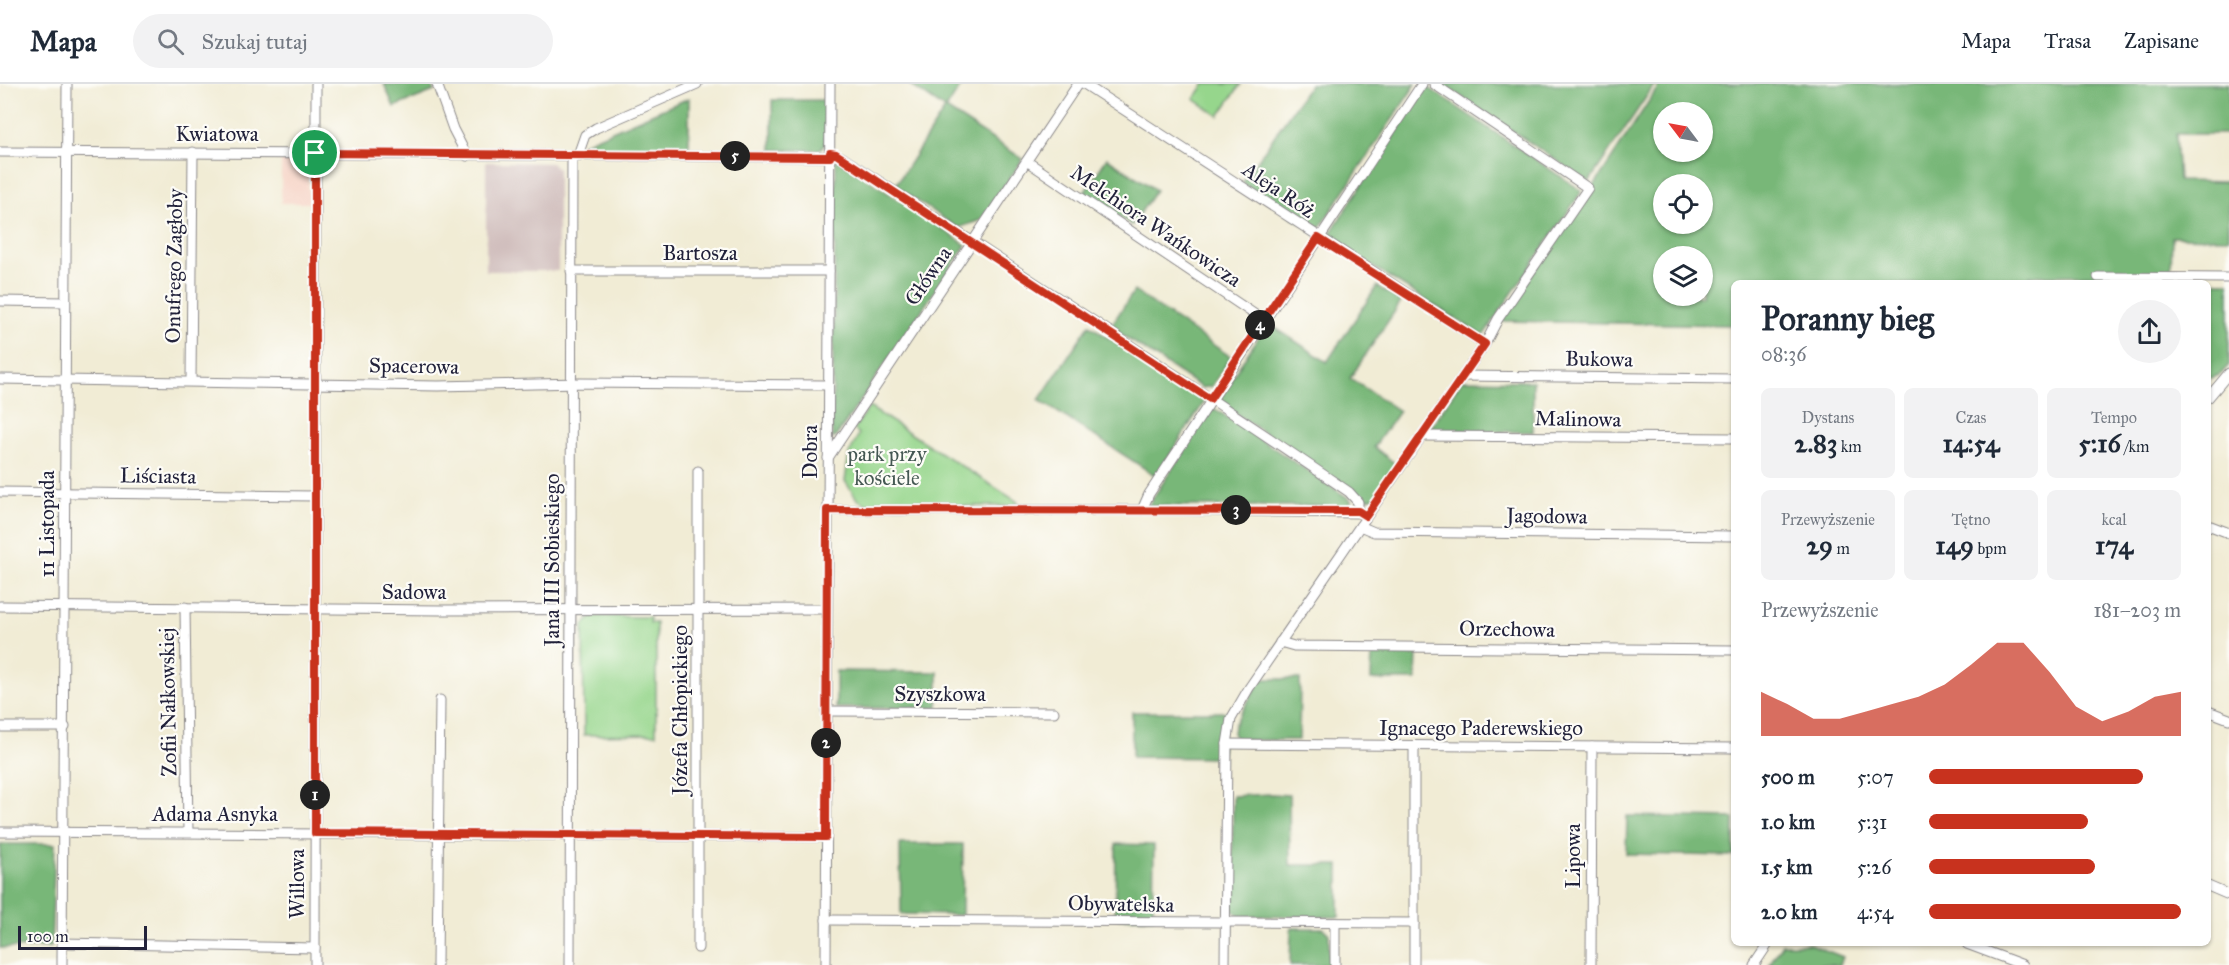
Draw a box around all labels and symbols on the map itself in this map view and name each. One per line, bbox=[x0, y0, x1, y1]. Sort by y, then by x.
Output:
north arrow bbox=[1653, 102, 1713, 162]
street label: Kwiatowa bbox=[175, 121, 259, 147]
pin bbox=[289, 127, 340, 178]
pin: 5 bbox=[720, 141, 750, 171]
street label: Aleja Róż bbox=[1237, 156, 1321, 224]
street label: Melchiora Wańkowicza bbox=[1066, 159, 1246, 293]
street label: Onufrego Zagłoby bbox=[160, 187, 188, 344]
street label: Bartosza bbox=[662, 240, 738, 266]
street label: Główna bbox=[899, 241, 957, 310]
pin: 4 bbox=[1245, 310, 1275, 340]
street label: Bukowa bbox=[1565, 345, 1633, 373]
street label: Spacerowa bbox=[369, 352, 459, 380]
street label: Malinowa bbox=[1534, 405, 1622, 433]
street label: Dobra bbox=[797, 425, 823, 479]
park label: park przy kościele bbox=[846, 441, 928, 491]
street label: Liściasta bbox=[120, 462, 197, 490]
street label: 11 Listopada bbox=[34, 470, 60, 578]
street label: Jana III Sobieskiego bbox=[539, 473, 565, 648]
pin: 3 bbox=[1221, 495, 1251, 525]
street label: Jagodowa bbox=[1504, 502, 1588, 530]
street label: Sadowa bbox=[382, 579, 446, 605]
street label: Orzechowa bbox=[1459, 615, 1555, 643]
street label: Józefa Chłopickiego bbox=[667, 625, 693, 797]
street label: Zofii Nałkowskiej bbox=[154, 627, 182, 777]
street label: Szyszkowa bbox=[894, 681, 986, 707]
street label: Ignacego Paderewskiego bbox=[1379, 715, 1583, 741]
pin: 2 bbox=[811, 728, 841, 758]
pin: 1 bbox=[300, 780, 330, 810]
street label: Adama Asnyka bbox=[151, 801, 278, 827]
street label: Lipowa bbox=[1560, 823, 1586, 889]
street label: Willowa bbox=[284, 849, 310, 919]
street label: Obywatelska bbox=[1068, 890, 1175, 918]
scale bar bbox=[18, 923, 147, 950]

